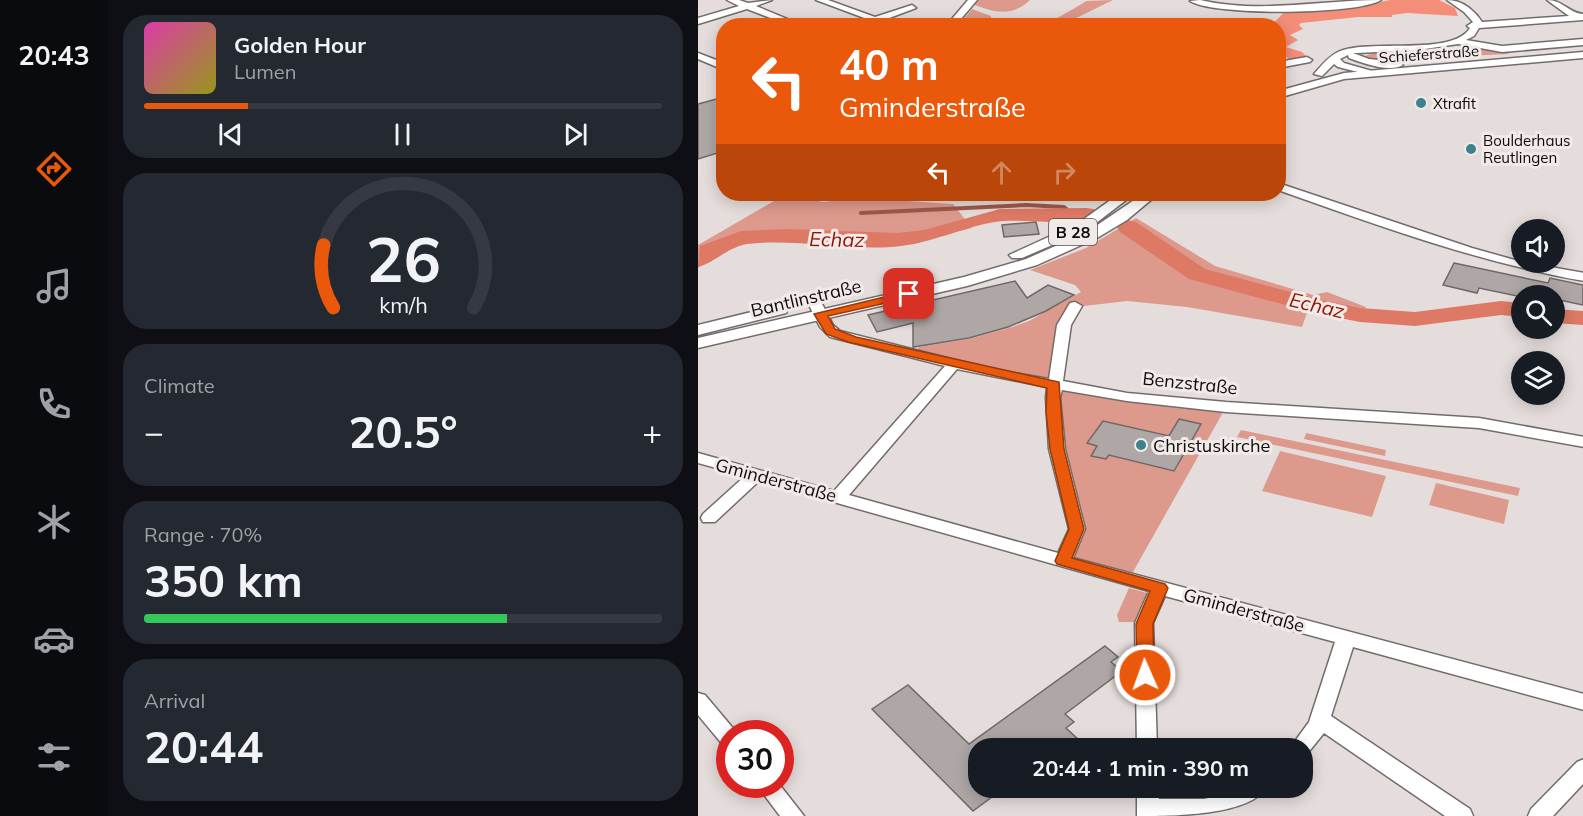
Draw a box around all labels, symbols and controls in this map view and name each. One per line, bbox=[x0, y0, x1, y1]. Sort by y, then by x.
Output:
text: Golden Hour bbox=[234, 31, 366, 59]
text: 20:43 bbox=[18, 38, 90, 72]
text: 40 m bbox=[839, 38, 939, 91]
street label: Schieferstraße bbox=[1378, 41, 1480, 67]
icon: left bbox=[740, 42, 818, 120]
text: Lumen bbox=[234, 59, 296, 84]
text: Gminderstraße bbox=[839, 90, 1026, 124]
place label: Xtrafit bbox=[1433, 94, 1476, 113]
marker: Xtrafit bbox=[1414, 96, 1428, 110]
icon: previous bbox=[214, 118, 247, 151]
icon: pause bbox=[386, 118, 419, 151]
icon: next bbox=[559, 118, 592, 151]
place label: Boulderhaus Reutlingen bbox=[1483, 131, 1570, 167]
marker: Boulderhaus Reutlingen bbox=[1464, 142, 1478, 156]
icon: directions bbox=[33, 148, 75, 190]
icon: left bbox=[922, 156, 955, 189]
icon: ahead bbox=[985, 156, 1018, 189]
icon: right bbox=[1048, 156, 1081, 189]
text: 26 bbox=[366, 219, 440, 298]
road number: B 28 bbox=[1049, 219, 1097, 245]
map controls bbox=[1511, 219, 1565, 405]
button: sound bbox=[1511, 219, 1565, 273]
water label: Echaz bbox=[809, 226, 866, 252]
icon: music bbox=[33, 265, 75, 307]
pin bbox=[883, 268, 934, 319]
street label: Bantlinstraße bbox=[749, 274, 863, 322]
icon: arrive bbox=[892, 277, 925, 310]
button: search bbox=[1511, 285, 1565, 339]
water label: Echaz bbox=[1287, 287, 1348, 324]
text: km/h bbox=[379, 291, 427, 318]
button: layers bbox=[1511, 351, 1565, 405]
street label: Benzstraße bbox=[1141, 367, 1239, 399]
text: Climate bbox=[144, 373, 215, 398]
icon: phone bbox=[33, 383, 75, 425]
text: 20.5° bbox=[348, 403, 458, 459]
text: − bbox=[144, 411, 164, 452]
text: + bbox=[642, 411, 662, 452]
place label: Christuskirche bbox=[1153, 434, 1270, 457]
marker: Christuskirche bbox=[1134, 438, 1148, 452]
street label: Gminderstraße bbox=[713, 453, 839, 507]
icon: climate bbox=[33, 501, 75, 543]
text: Range · 70% bbox=[144, 522, 262, 547]
text: 350 km bbox=[144, 552, 303, 608]
street label: Gminderstraße bbox=[1181, 583, 1307, 637]
icon: car bbox=[33, 618, 75, 660]
position arrow bbox=[1113, 643, 1177, 707]
text: Arrival bbox=[144, 688, 205, 713]
text: 20:44 bbox=[144, 718, 263, 774]
speed limit sign: 30 bbox=[716, 720, 794, 798]
icon: filters bbox=[33, 736, 75, 778]
text: 20:44 · 1 min · 390 m bbox=[1032, 754, 1249, 782]

